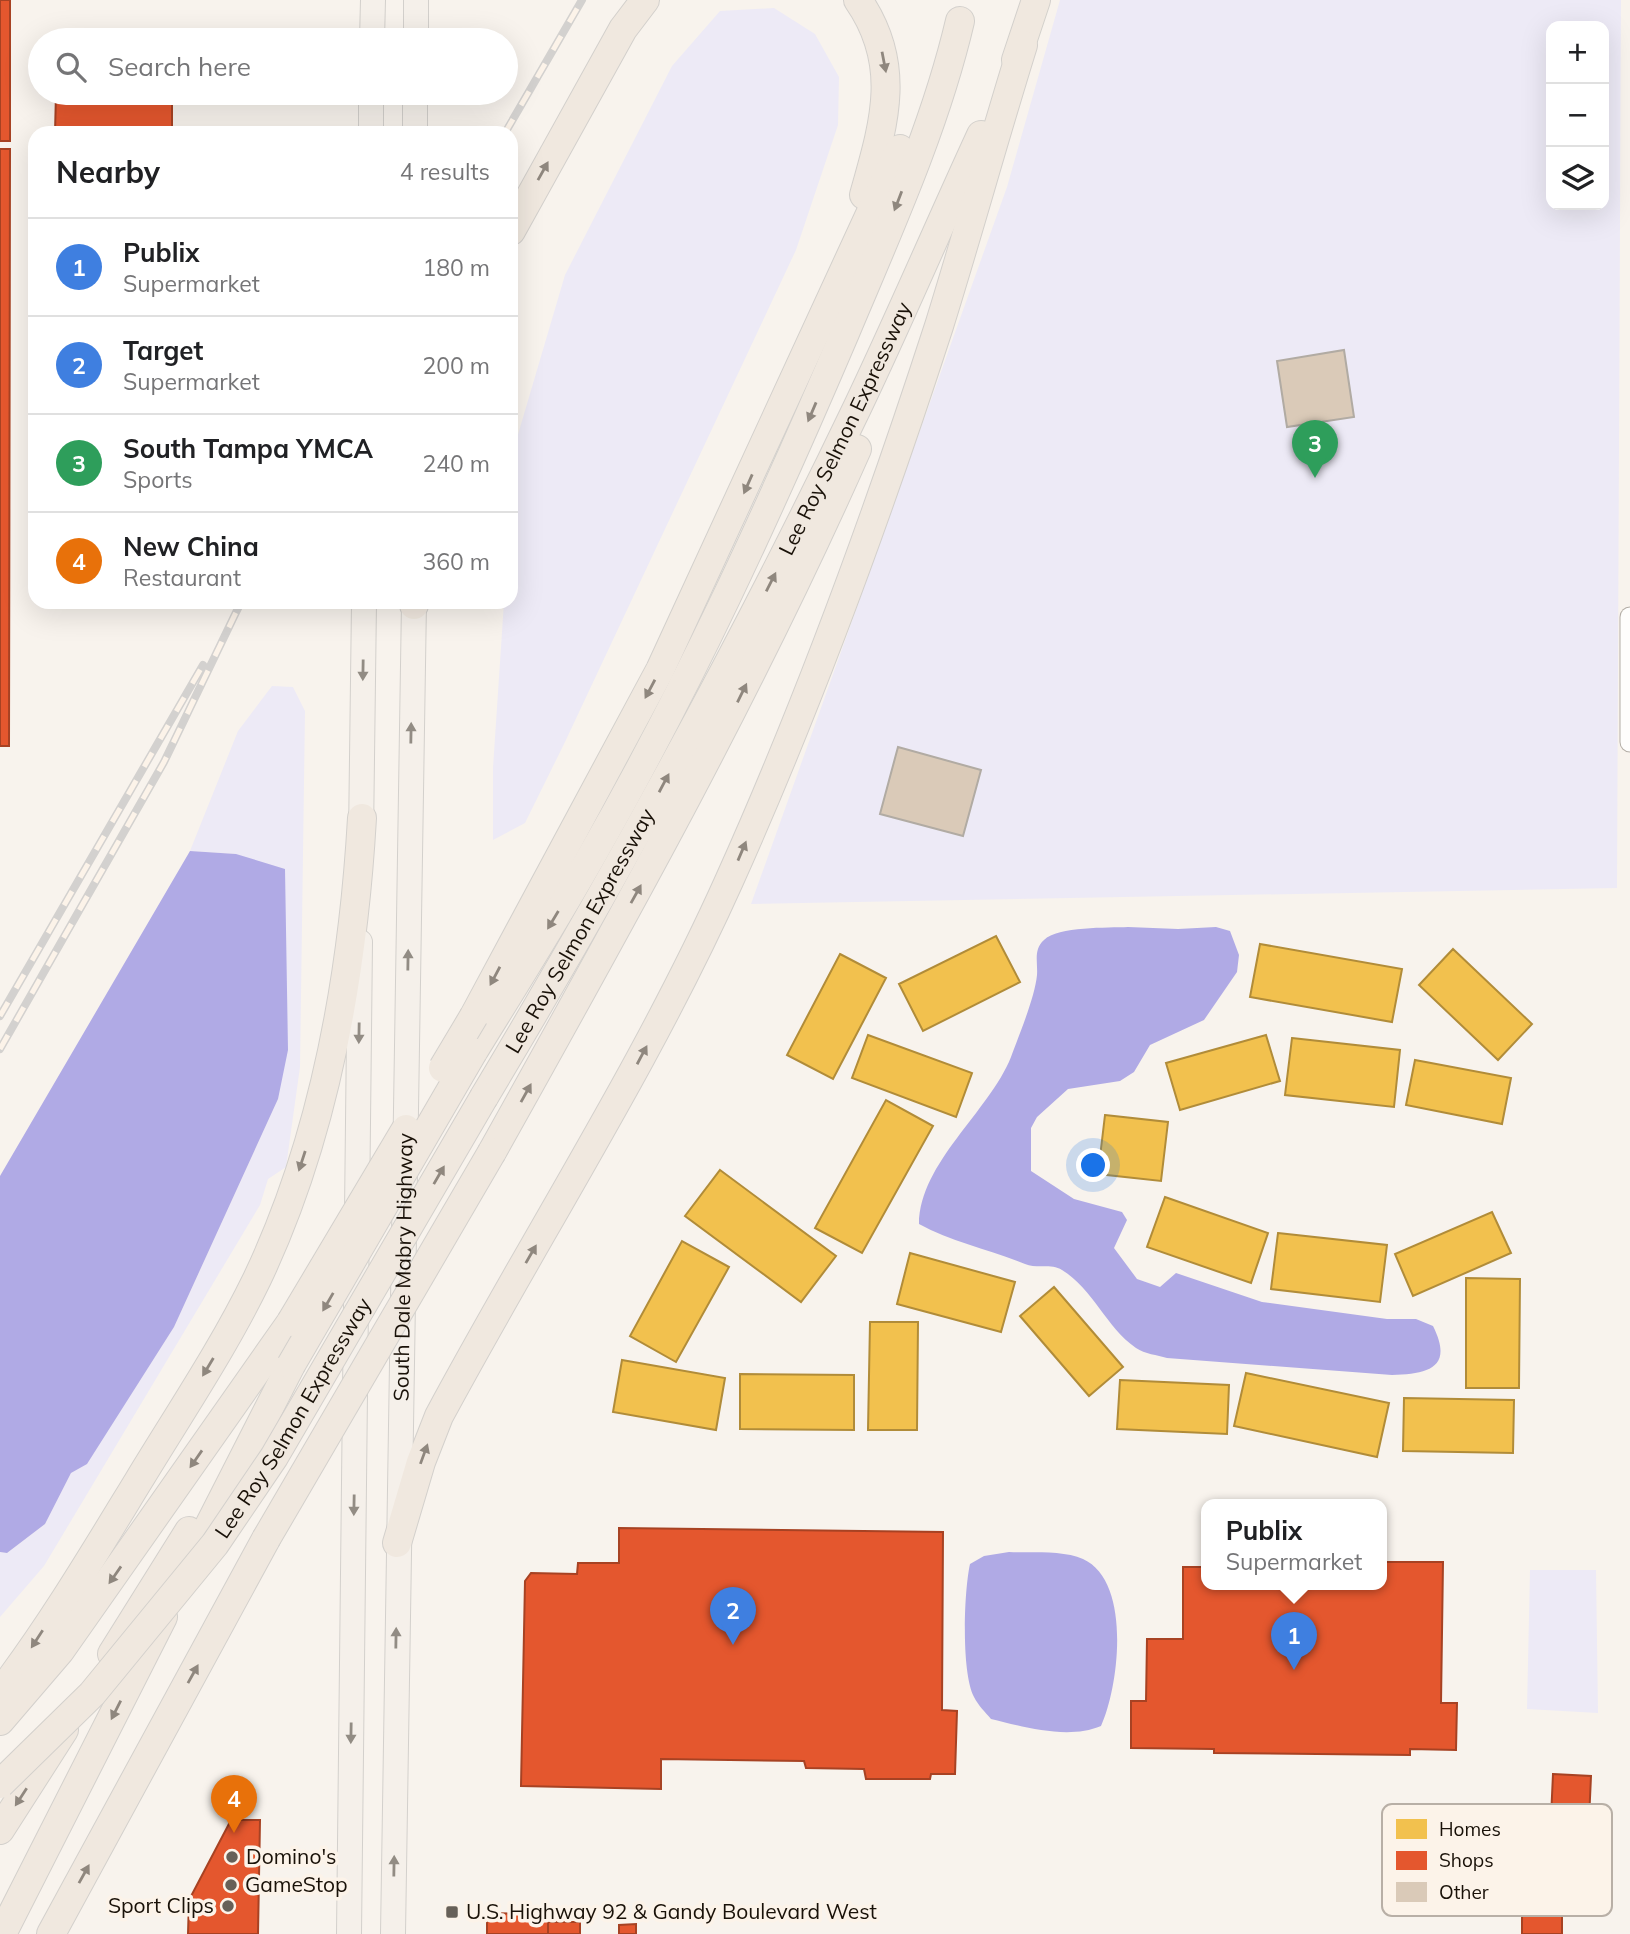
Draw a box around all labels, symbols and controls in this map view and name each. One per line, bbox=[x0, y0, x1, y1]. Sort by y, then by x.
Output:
map controls bbox=[1546, 21, 1609, 210]
button: + bbox=[1546, 21, 1609, 84]
search box bbox=[28, 28, 518, 105]
icon: search bbox=[52, 48, 90, 86]
text: Search here bbox=[108, 50, 251, 83]
one-way arrow bbox=[879, 51, 890, 73]
button: − bbox=[1546, 84, 1609, 147]
button: layers bbox=[1546, 147, 1609, 210]
text: Nearby bbox=[56, 153, 160, 191]
text: 4 results bbox=[400, 157, 490, 186]
one-way arrow bbox=[537, 161, 549, 180]
one-way arrow bbox=[892, 191, 903, 212]
text: Publix bbox=[123, 236, 200, 269]
text: 1 bbox=[72, 253, 86, 282]
text: 180 m bbox=[422, 253, 490, 282]
text: Supermarket bbox=[123, 269, 260, 298]
street label: Lee Roy Selmon Expressway bbox=[773, 298, 916, 559]
text: Target bbox=[123, 334, 203, 367]
text: 2 bbox=[72, 351, 86, 380]
text: 200 m bbox=[422, 351, 490, 380]
text: Supermarket bbox=[123, 367, 260, 396]
one-way arrow bbox=[806, 402, 817, 423]
pin: 3 bbox=[1292, 420, 1338, 478]
text: South Tampa YMCA bbox=[123, 432, 373, 465]
text: 3 bbox=[72, 449, 86, 478]
text: 240 m bbox=[422, 449, 490, 478]
text: Sports bbox=[123, 465, 193, 494]
one-way arrow bbox=[742, 474, 754, 494]
text: New China bbox=[123, 530, 259, 563]
text: 4 bbox=[72, 547, 86, 576]
text: 360 m bbox=[422, 547, 490, 576]
text: Restaurant bbox=[123, 563, 241, 592]
one-way arrow bbox=[765, 572, 776, 592]
one-way arrow bbox=[357, 659, 369, 681]
one-way arrow bbox=[644, 680, 656, 700]
one-way arrow bbox=[737, 683, 748, 703]
one-way arrow bbox=[406, 721, 417, 743]
one-way arrow bbox=[658, 773, 670, 793]
street label: Lee Roy Selmon Expressway bbox=[499, 804, 660, 1057]
one-way arrow bbox=[737, 840, 748, 861]
one-way arrow bbox=[630, 884, 642, 904]
one-way arrow bbox=[547, 910, 559, 929]
one-way arrow bbox=[402, 949, 413, 971]
one-way arrow bbox=[490, 966, 501, 986]
one-way arrow bbox=[353, 1022, 365, 1044]
one-way arrow bbox=[637, 1045, 648, 1065]
one-way arrow bbox=[519, 1082, 531, 1102]
street label: South Dale Mabry Highway bbox=[387, 1133, 418, 1401]
your location bbox=[1076, 1148, 1110, 1182]
one-way arrow bbox=[297, 1151, 307, 1172]
one-way arrow bbox=[432, 1165, 445, 1184]
one-way arrow bbox=[525, 1244, 538, 1263]
one-way arrow bbox=[322, 1292, 334, 1311]
street label: Lee Roy Selmon Expressway bbox=[209, 1293, 376, 1543]
one-way arrow bbox=[201, 1358, 214, 1377]
one-way arrow bbox=[419, 1443, 430, 1464]
one-way arrow bbox=[189, 1450, 203, 1468]
one-way arrow bbox=[348, 1495, 360, 1517]
popup bbox=[1201, 1499, 1387, 1590]
text: Publix bbox=[1226, 1514, 1302, 1547]
text: Supermarket bbox=[1226, 1547, 1362, 1576]
one-way arrow bbox=[108, 1566, 122, 1584]
pin: 2 bbox=[710, 1587, 756, 1645]
pin: 1 bbox=[1271, 1612, 1317, 1670]
one-way arrow bbox=[390, 1627, 402, 1649]
one-way arrow bbox=[31, 1630, 44, 1649]
one-way arrow bbox=[186, 1664, 198, 1684]
one-way arrow bbox=[110, 1700, 121, 1720]
one-way arrow bbox=[345, 1722, 357, 1744]
pin: 4 bbox=[211, 1775, 257, 1833]
one-way arrow bbox=[15, 1787, 28, 1806]
legend bbox=[1382, 1804, 1612, 1916]
text: Homes bbox=[1439, 1817, 1501, 1841]
place label: Domino's bbox=[246, 1843, 336, 1869]
text: Shops bbox=[1439, 1848, 1494, 1872]
marker: Domino's bbox=[224, 1849, 240, 1865]
one-way arrow bbox=[388, 1855, 399, 1877]
one-way arrow bbox=[78, 1864, 90, 1884]
place label: GameStop bbox=[245, 1871, 348, 1897]
marker: GameStop bbox=[223, 1877, 239, 1893]
text: Other bbox=[1439, 1880, 1489, 1904]
place label: Sport Clips bbox=[108, 1892, 214, 1918]
marker: Sport Clips bbox=[220, 1898, 236, 1914]
place label: U.S. Highway 92 & Gandy Boulevard West bbox=[466, 1898, 877, 1924]
marker: U.S. Highway 92 & Gandy Boulevard West bbox=[444, 1904, 460, 1920]

